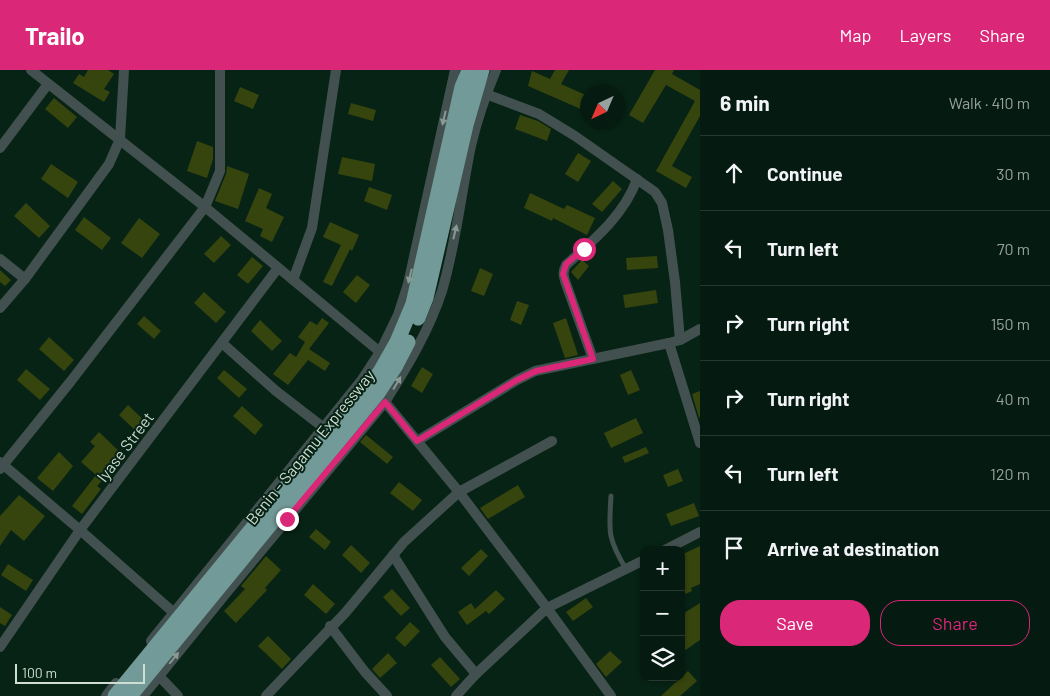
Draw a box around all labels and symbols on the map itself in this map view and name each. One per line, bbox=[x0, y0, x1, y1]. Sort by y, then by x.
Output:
north arrow bbox=[580, 85, 625, 130]
one-way arrow bbox=[440, 110, 448, 125]
one-way arrow bbox=[451, 225, 459, 240]
route start bbox=[573, 238, 596, 261]
one-way arrow bbox=[405, 269, 413, 284]
street label: Benin - Sagamu Expressway bbox=[241, 365, 378, 528]
one-way arrow bbox=[393, 376, 402, 389]
street label: Iyase Street bbox=[92, 408, 157, 485]
route end bbox=[276, 508, 299, 531]
one-way arrow bbox=[168, 652, 179, 665]
scale bar bbox=[15, 661, 145, 684]

